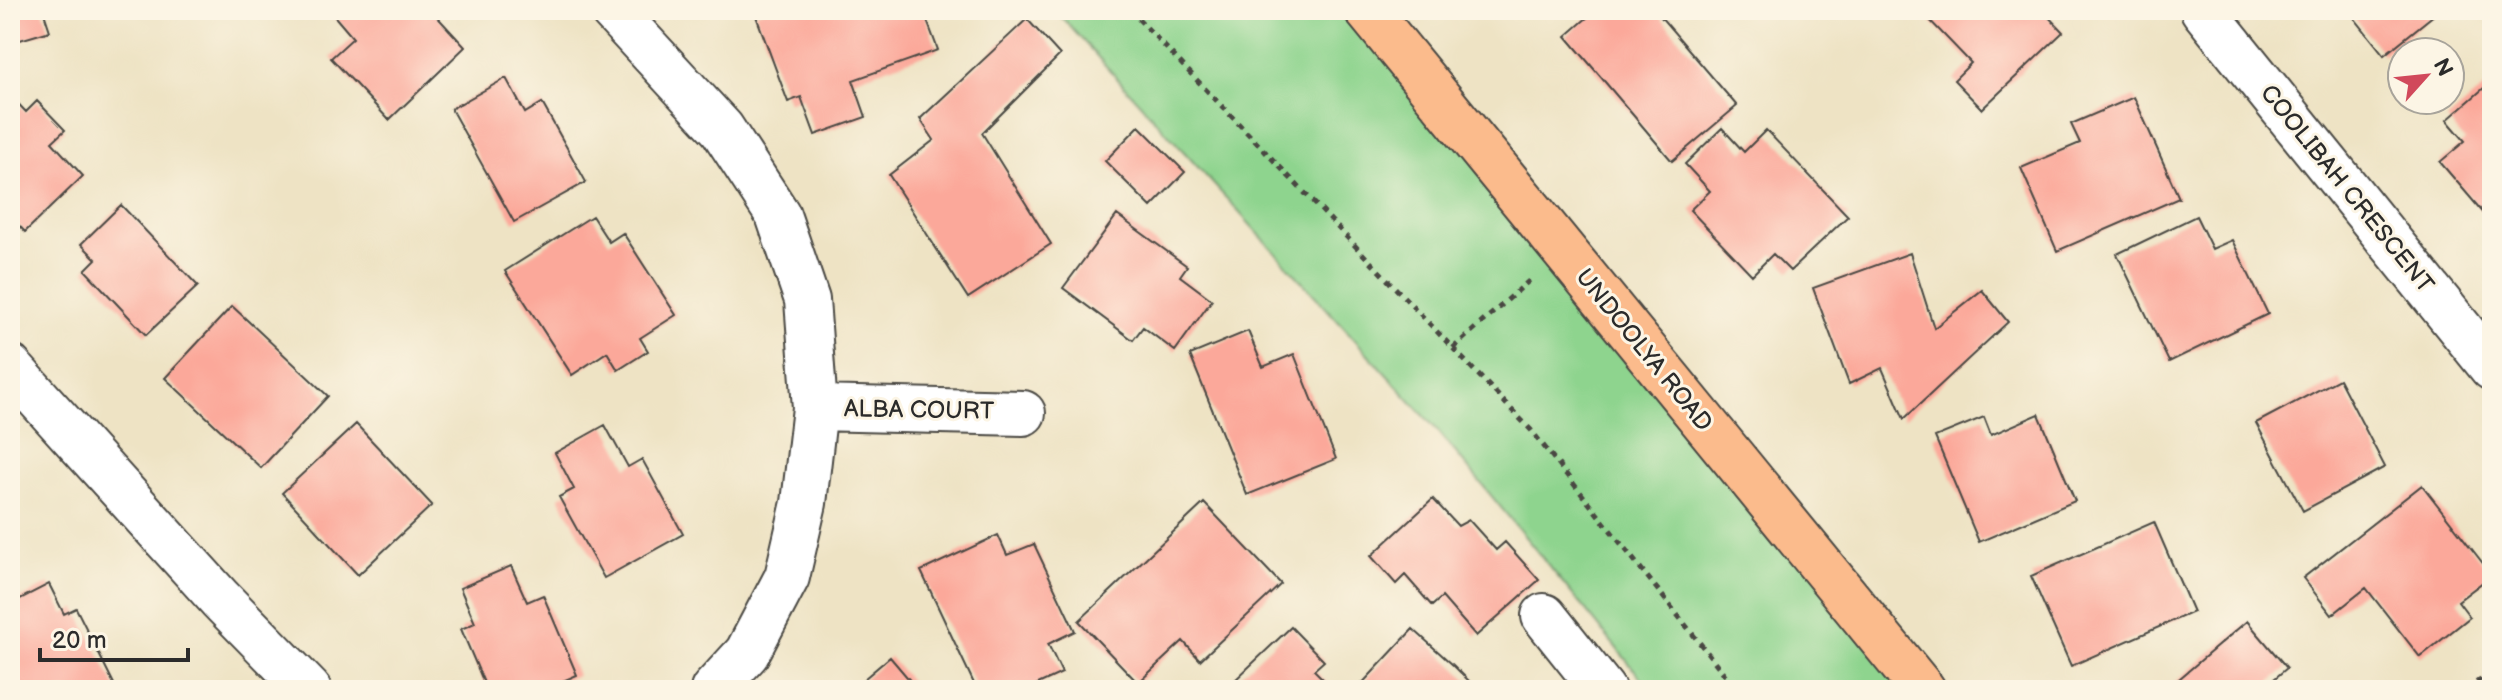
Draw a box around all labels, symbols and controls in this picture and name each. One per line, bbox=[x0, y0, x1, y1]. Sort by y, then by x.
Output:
north arrow bbox=[2386, 36, 2466, 116]
text: N bbox=[2427, 54, 2458, 81]
street label: COOLIBAH CRESCENT bbox=[2254, 79, 2440, 299]
street label: UNDOOLYA ROAD bbox=[1570, 263, 1718, 437]
street label: ALBA COURT bbox=[844, 394, 995, 426]
scale bar bbox=[40, 612, 188, 662]
text: 20 m bbox=[52, 626, 107, 655]

